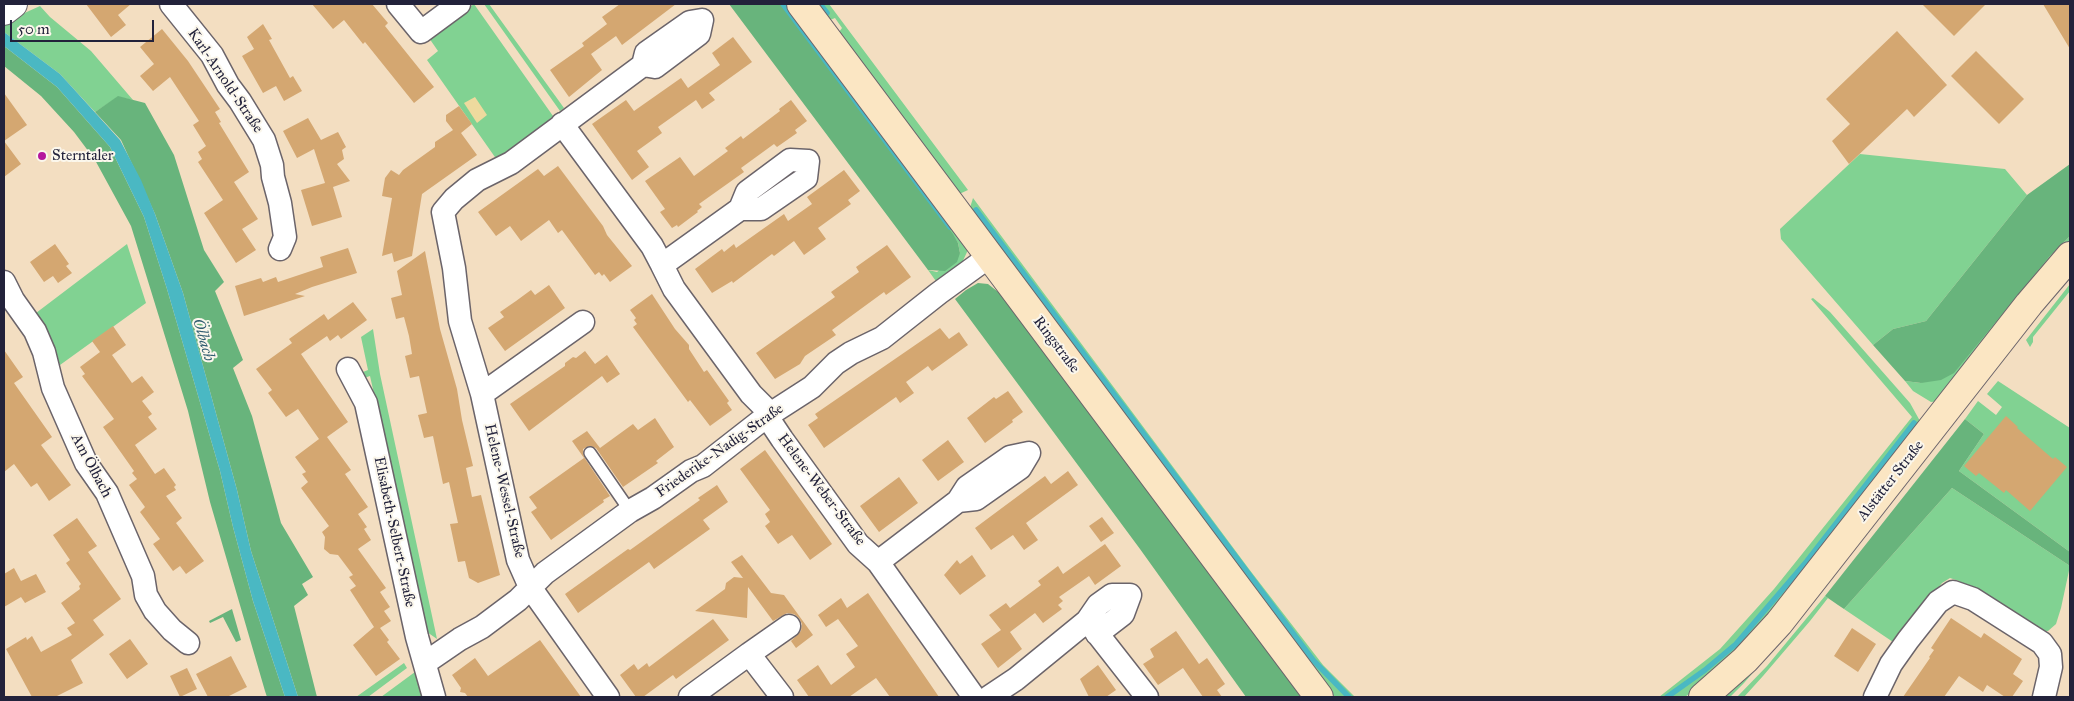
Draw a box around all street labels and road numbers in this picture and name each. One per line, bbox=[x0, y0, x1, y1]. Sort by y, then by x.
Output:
street label: Karl-Arnold-Straße bbox=[183, 25, 267, 137]
street label: Ringstraße bbox=[1029, 313, 1083, 377]
street label: Friederike-Nadig-Straße bbox=[653, 400, 787, 502]
street label: Helene-Wessel-Straße bbox=[480, 422, 528, 560]
street label: Am Ölbach bbox=[67, 431, 115, 501]
street label: Helene-Weber-Straße bbox=[773, 431, 869, 549]
street label: Alstätter Straße bbox=[1854, 437, 1928, 525]
street label: Elisabeth-Selbert-Straße bbox=[369, 455, 419, 609]

